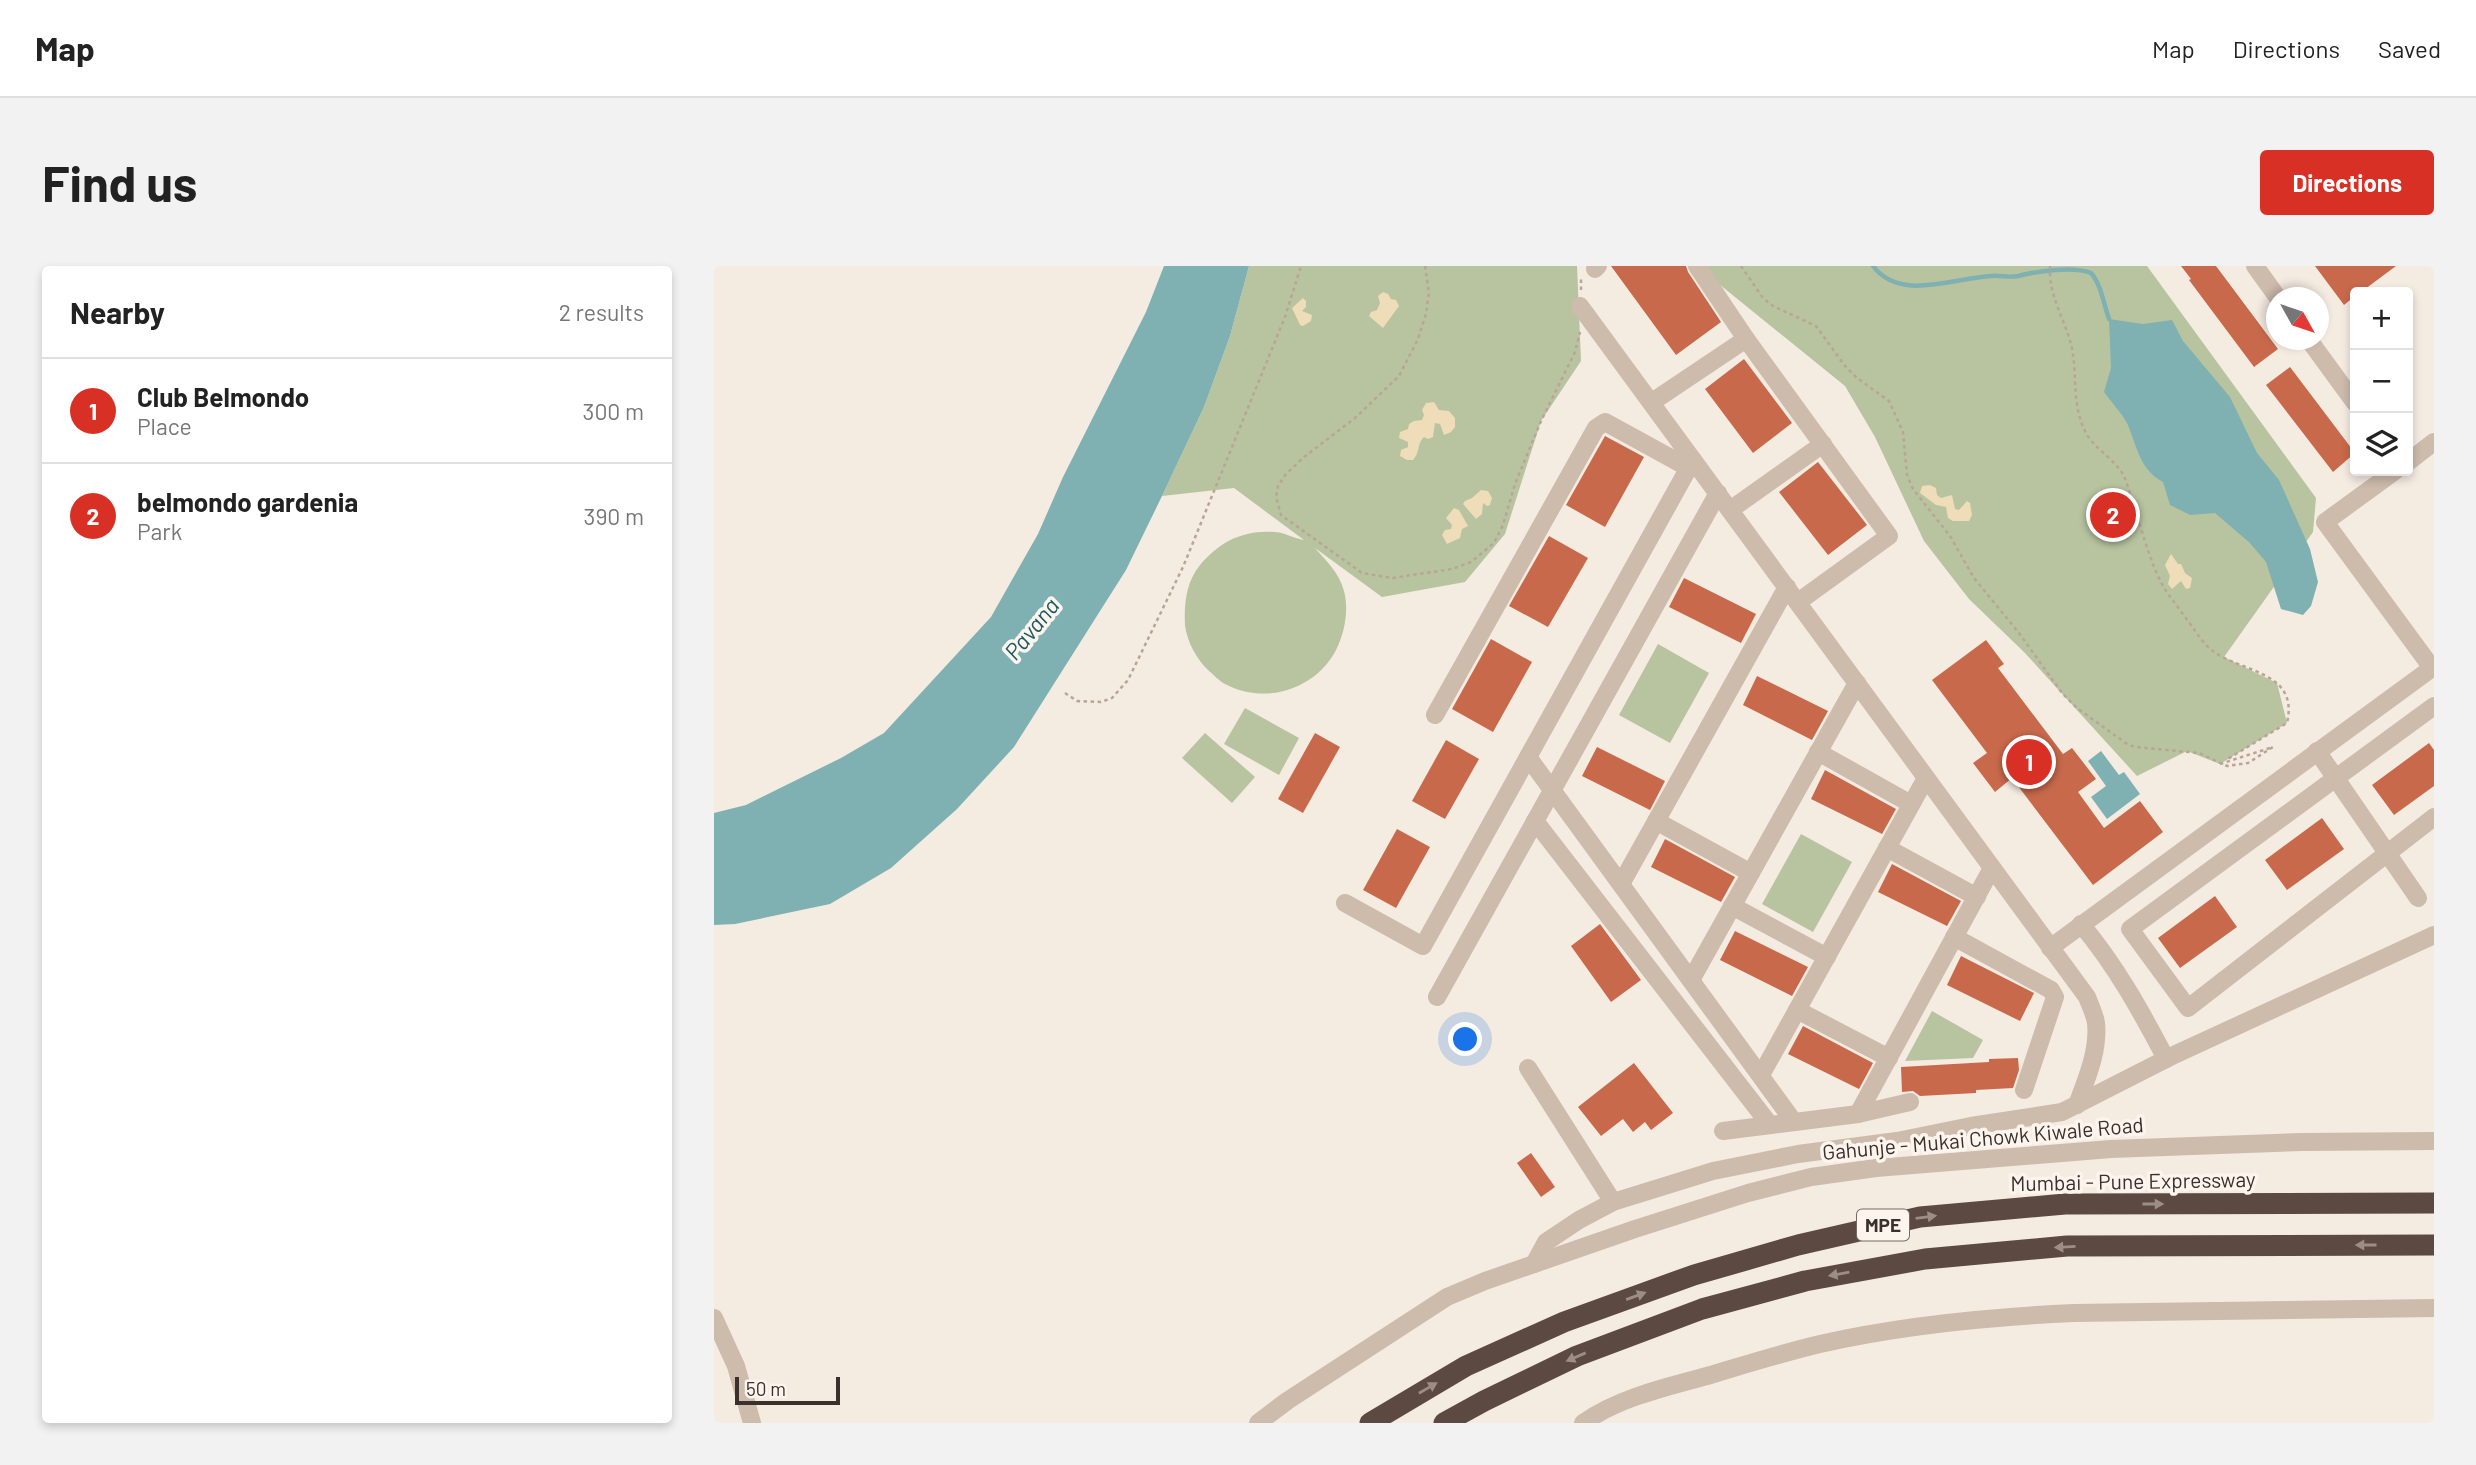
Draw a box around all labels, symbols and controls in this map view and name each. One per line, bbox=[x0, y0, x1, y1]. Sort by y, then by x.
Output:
text: Map bbox=[35, 28, 95, 68]
text: Map bbox=[2152, 34, 2195, 63]
text: Directions bbox=[2233, 34, 2340, 63]
text: Saved bbox=[2378, 34, 2441, 63]
button: Directions bbox=[2260, 150, 2434, 215]
text: Find us bbox=[42, 153, 197, 212]
north arrow bbox=[2266, 287, 2329, 350]
map controls bbox=[2350, 287, 2413, 476]
button: + bbox=[2350, 287, 2413, 350]
text: Nearby bbox=[70, 294, 165, 330]
text: 2 results bbox=[559, 298, 644, 326]
button: − bbox=[2350, 350, 2413, 413]
text: Club Belmondo bbox=[137, 381, 309, 412]
text: 1 bbox=[89, 397, 97, 425]
text: 300 m bbox=[583, 397, 644, 425]
text: Place bbox=[137, 412, 192, 440]
button: layers bbox=[2350, 413, 2413, 476]
text: belmondo gardenia bbox=[137, 486, 358, 517]
pin: 2 bbox=[2090, 489, 2136, 541]
text: 2 bbox=[87, 502, 99, 530]
text: 390 m bbox=[584, 502, 644, 530]
text: Park bbox=[137, 517, 182, 545]
water label: Pavana bbox=[998, 592, 1065, 665]
pin: 1 bbox=[2006, 736, 2052, 788]
your location bbox=[1448, 1022, 1482, 1056]
street label: Gahunje - Mukai Chowk Kiwale Road bbox=[1821, 1111, 2145, 1164]
street label: Mumbai - Pune Expressway bbox=[2010, 1166, 2256, 1195]
one-way arrow bbox=[2142, 1198, 2164, 1209]
road number: MPE bbox=[1857, 1210, 1909, 1240]
one-way arrow bbox=[1915, 1211, 1937, 1222]
one-way arrow bbox=[2355, 1239, 2377, 1251]
one-way arrow bbox=[2054, 1241, 2076, 1252]
one-way arrow bbox=[1828, 1269, 1850, 1280]
one-way arrow bbox=[1625, 1290, 1646, 1301]
one-way arrow bbox=[1566, 1351, 1586, 1363]
scale bar bbox=[735, 1374, 840, 1406]
text: 50 m bbox=[746, 1377, 786, 1400]
one-way arrow bbox=[1419, 1382, 1438, 1394]

